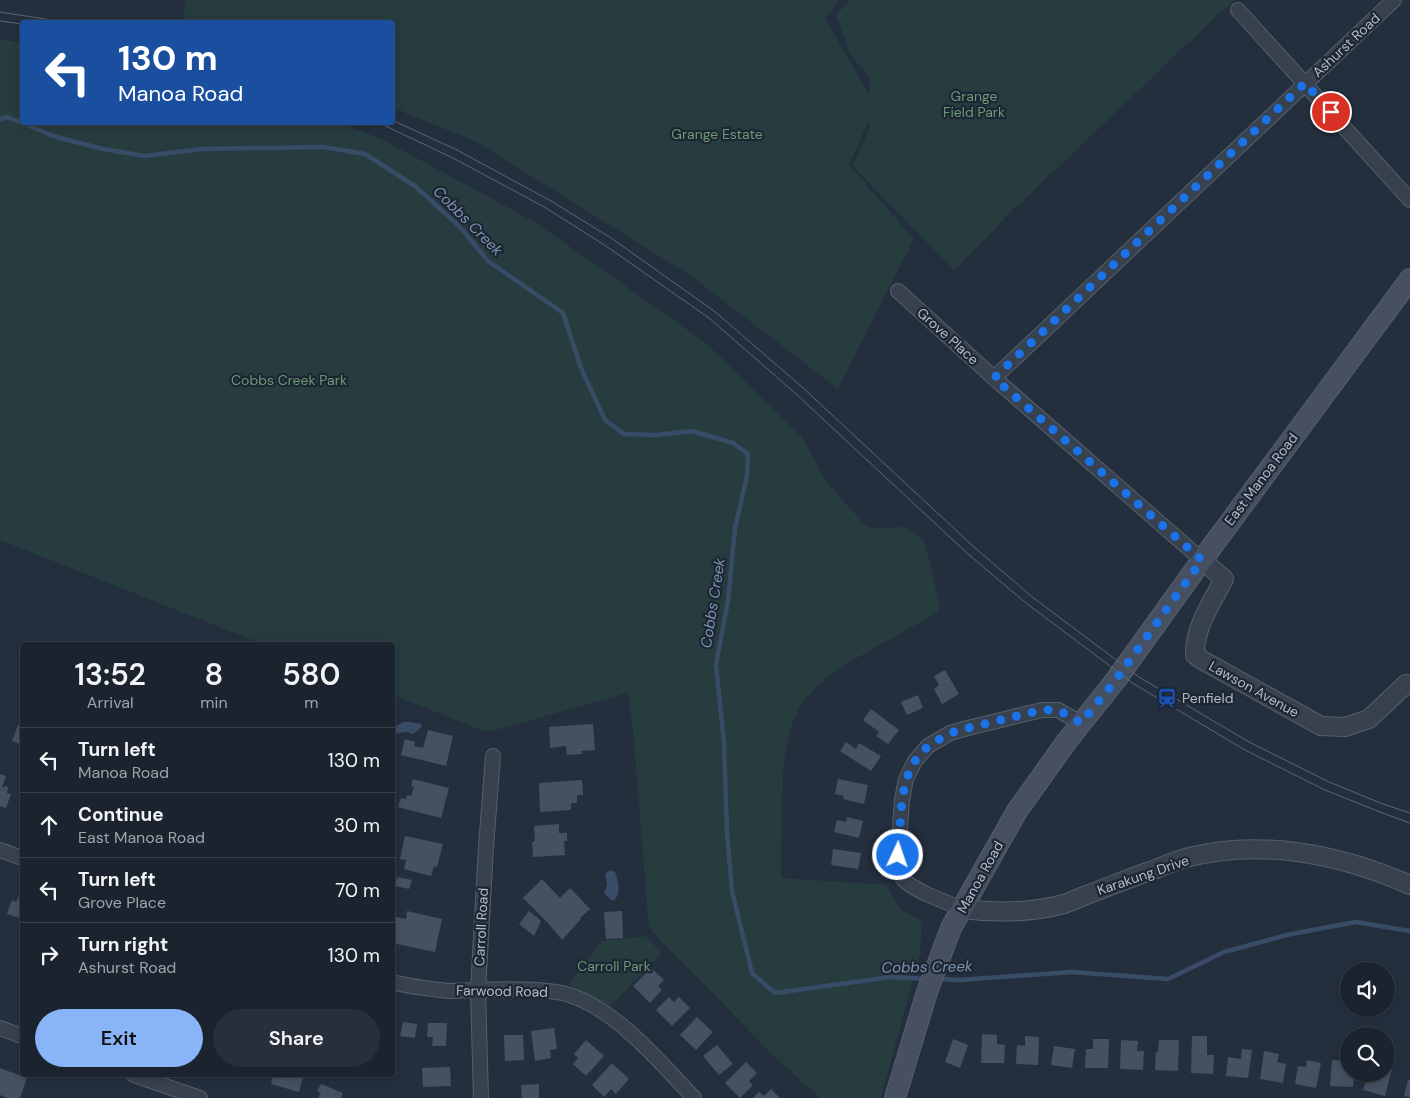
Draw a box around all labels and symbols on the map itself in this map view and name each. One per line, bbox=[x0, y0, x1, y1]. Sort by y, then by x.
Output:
street label: Ashurst Road bbox=[1308, 9, 1384, 81]
park label: Grange Field Park bbox=[943, 87, 1005, 121]
pin bbox=[1310, 91, 1352, 133]
park label: Grange Estate bbox=[671, 125, 763, 143]
water label: Cobbs Creek bbox=[429, 182, 507, 260]
street label: Grove Place bbox=[913, 304, 983, 368]
park label: Cobbs Creek Park bbox=[231, 371, 347, 389]
street label: East Manoa Road bbox=[1220, 429, 1302, 529]
water label: Cobbs Creek bbox=[696, 556, 730, 650]
street label: Lawson Avenue bbox=[1206, 657, 1302, 721]
station icon: Penfield bbox=[1156, 687, 1178, 709]
place label: Penfield bbox=[1182, 689, 1233, 707]
position arrow bbox=[871, 828, 923, 880]
street label: Manoa Road bbox=[953, 838, 1007, 916]
street label: Karakung Drive bbox=[1095, 851, 1191, 899]
street label: Carroll Road bbox=[470, 887, 492, 967]
water label: Cobbs Creek bbox=[881, 956, 973, 978]
park label: Carroll Park bbox=[577, 957, 651, 975]
street label: Farwood Road bbox=[456, 981, 548, 1001]

